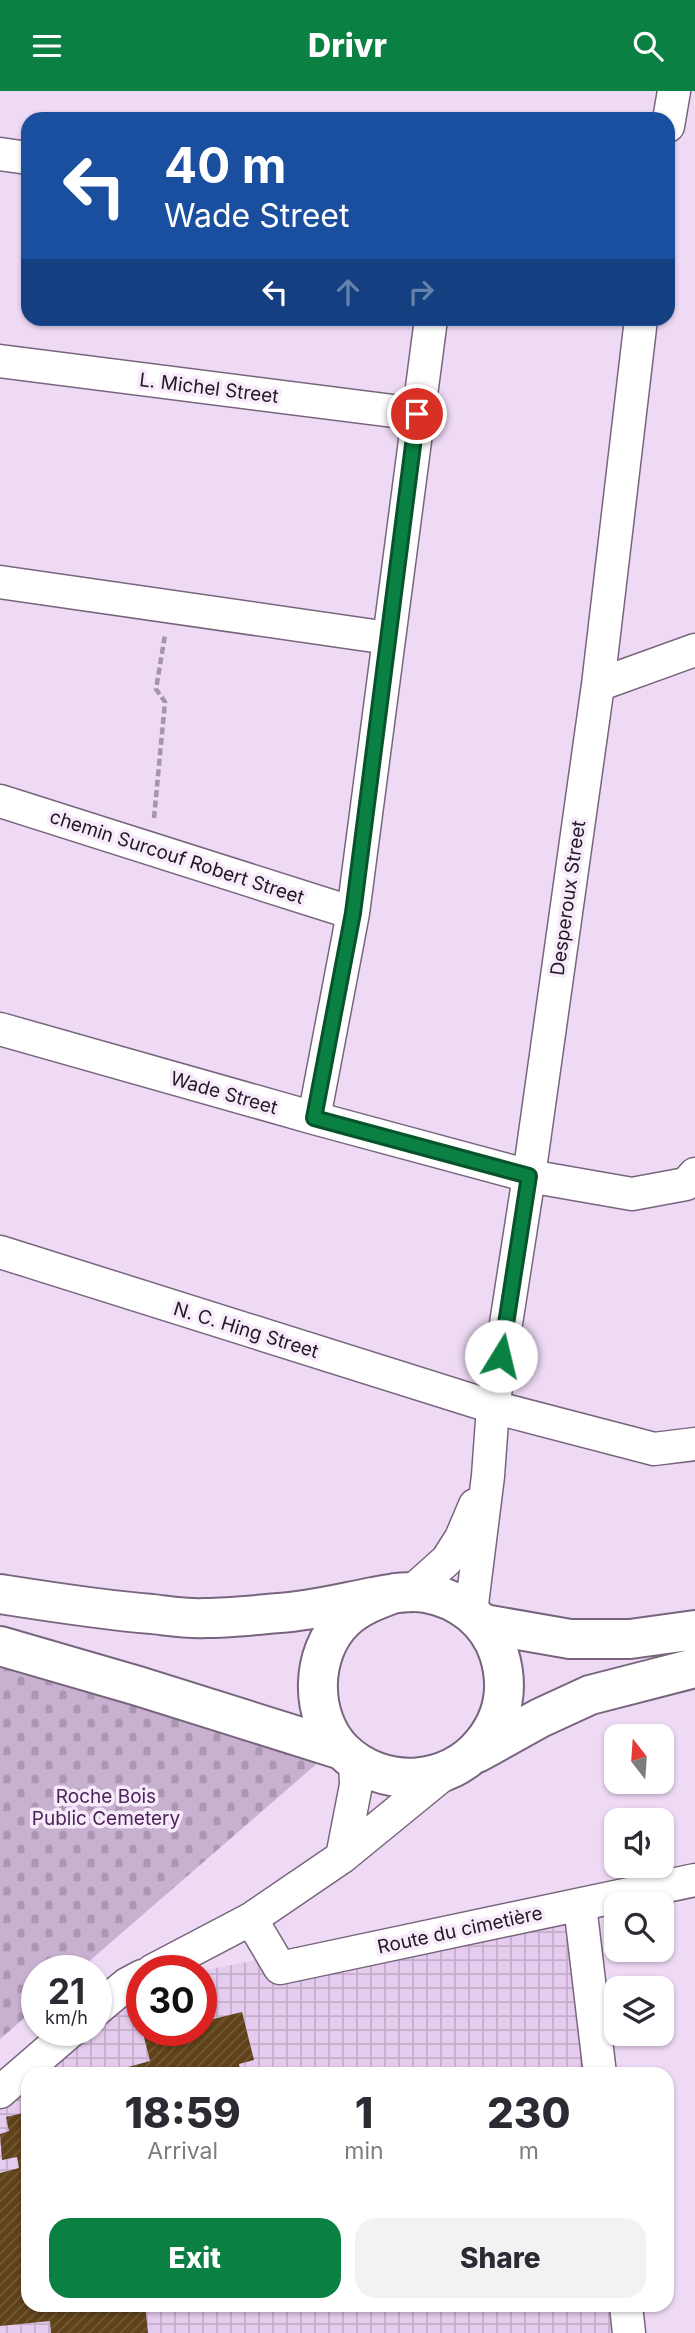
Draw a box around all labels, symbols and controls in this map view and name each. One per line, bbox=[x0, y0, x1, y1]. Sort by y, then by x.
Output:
text: Drivr bbox=[308, 26, 387, 65]
icon: menu bbox=[28, 27, 66, 65]
icon: search bbox=[629, 27, 667, 65]
text: 40 m bbox=[164, 136, 287, 195]
icon: left bbox=[49, 140, 140, 231]
text: Wade Street bbox=[164, 196, 349, 235]
icon: left bbox=[256, 273, 294, 311]
icon: ahead bbox=[329, 273, 367, 311]
icon: right bbox=[402, 273, 440, 311]
street label: L. Michel Street bbox=[138, 368, 280, 408]
pin bbox=[387, 384, 447, 444]
icon: arrive bbox=[398, 395, 436, 433]
street label: chemin Surcouf Robert Street bbox=[47, 805, 307, 909]
street label: Desperoux Street bbox=[546, 819, 590, 977]
street label: Wade Street bbox=[168, 1067, 280, 1119]
street label: N. C. Hing Street bbox=[171, 1297, 321, 1363]
position arrow bbox=[464, 1319, 538, 1393]
north arrow bbox=[604, 1724, 674, 1794]
map controls bbox=[604, 1724, 674, 2046]
park label: Roche Bois Public Cemetery bbox=[32, 1785, 180, 1830]
button: sound bbox=[604, 1808, 674, 1878]
button: search bbox=[604, 1892, 674, 1962]
street label: Route du cimetière bbox=[375, 1901, 545, 1959]
speed limit sign: 30 bbox=[126, 1955, 217, 2046]
text: 21 bbox=[48, 1970, 85, 2012]
button: layers bbox=[604, 1976, 674, 2046]
text: km/h bbox=[45, 2007, 88, 2028]
text: 18:59 bbox=[124, 2087, 241, 2138]
text: 1 bbox=[355, 2087, 373, 2138]
text: 230 bbox=[487, 2087, 571, 2138]
text: Arrival bbox=[147, 2137, 218, 2165]
text: min bbox=[344, 2137, 384, 2165]
text: m bbox=[519, 2137, 539, 2165]
button: Exit bbox=[49, 2218, 341, 2298]
button: Share bbox=[355, 2218, 646, 2298]

